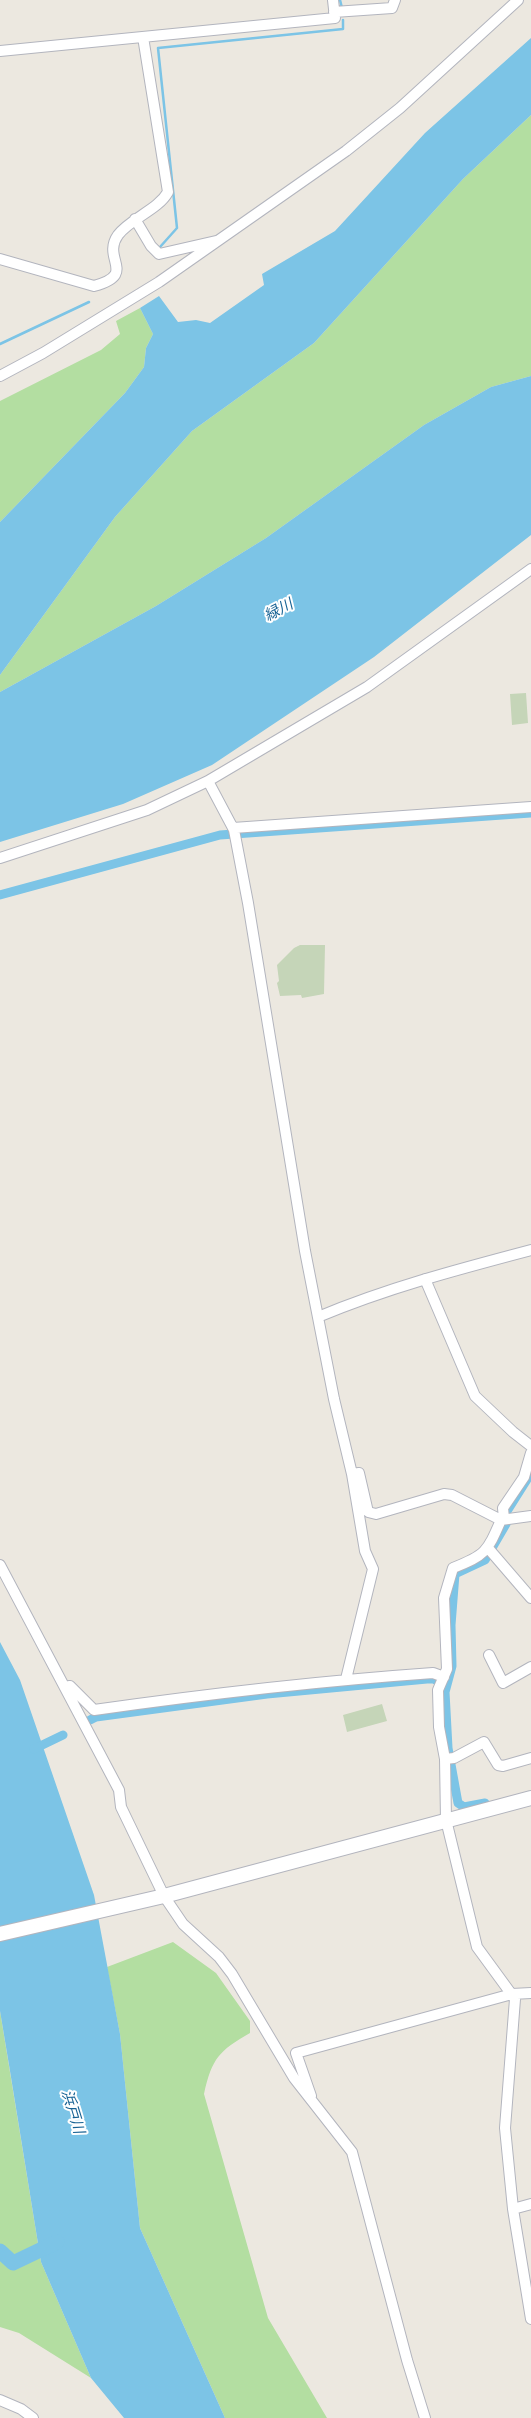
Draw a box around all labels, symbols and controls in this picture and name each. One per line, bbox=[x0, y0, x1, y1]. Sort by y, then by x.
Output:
water label: 緑川 bbox=[262, 596, 296, 626]
water label: 浜戸川 bbox=[57, 2088, 87, 2136]

